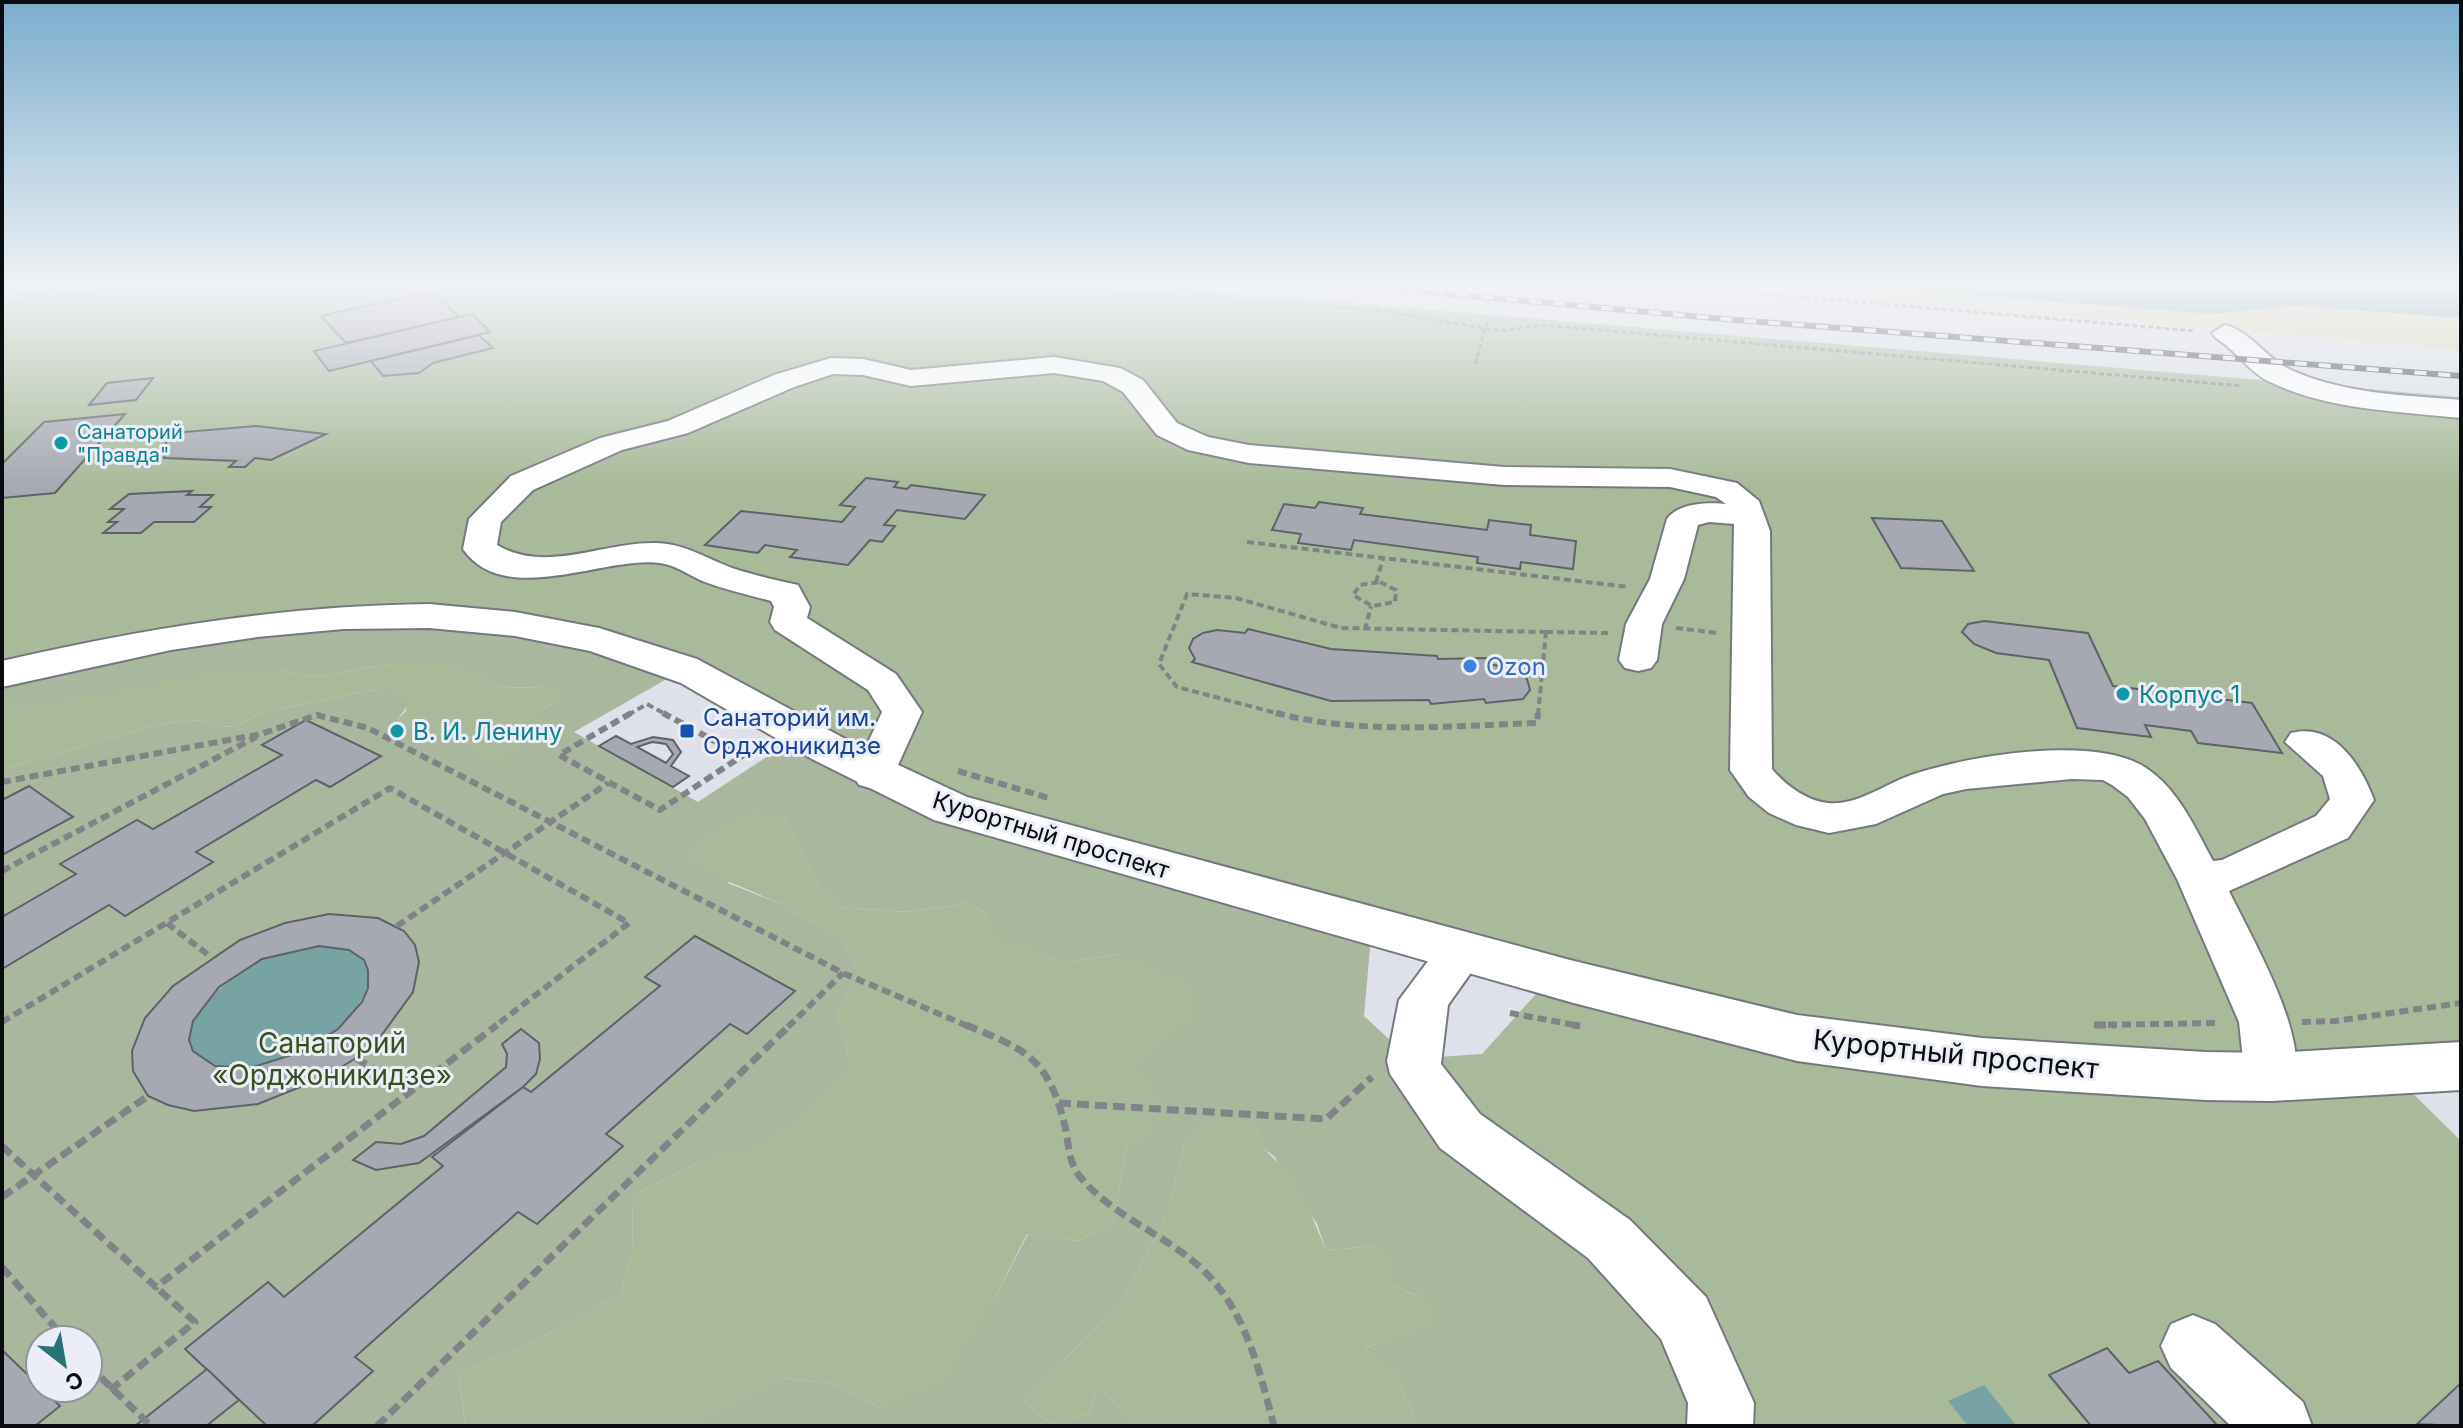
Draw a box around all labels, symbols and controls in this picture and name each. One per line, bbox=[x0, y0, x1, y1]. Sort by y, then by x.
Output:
place label: Санаторий "Правда" bbox=[77, 420, 183, 467]
marker: Санаторий "Правда" bbox=[52, 434, 70, 452]
place label: Ozon bbox=[1486, 652, 1546, 681]
marker: Ozon bbox=[1461, 657, 1479, 675]
place label: Корпус 1 bbox=[2139, 680, 2240, 709]
marker: Корпус 1 bbox=[2114, 685, 2132, 703]
place label: Санаторий им. Орджоникидзе bbox=[703, 703, 881, 760]
place label: В. И. Ленину bbox=[413, 717, 562, 746]
marker: В. И. Ленину bbox=[388, 722, 406, 740]
marker: Санаторий им. Орджоникидзе bbox=[678, 722, 696, 740]
street label: Курортный проспект bbox=[929, 785, 1173, 885]
street label: Курортный проспект bbox=[1812, 1022, 2100, 1086]
park label: Санаторий «Орджоникидзе» bbox=[212, 1026, 452, 1092]
north arrow bbox=[24, 1324, 104, 1404]
text: С bbox=[61, 1366, 88, 1396]

